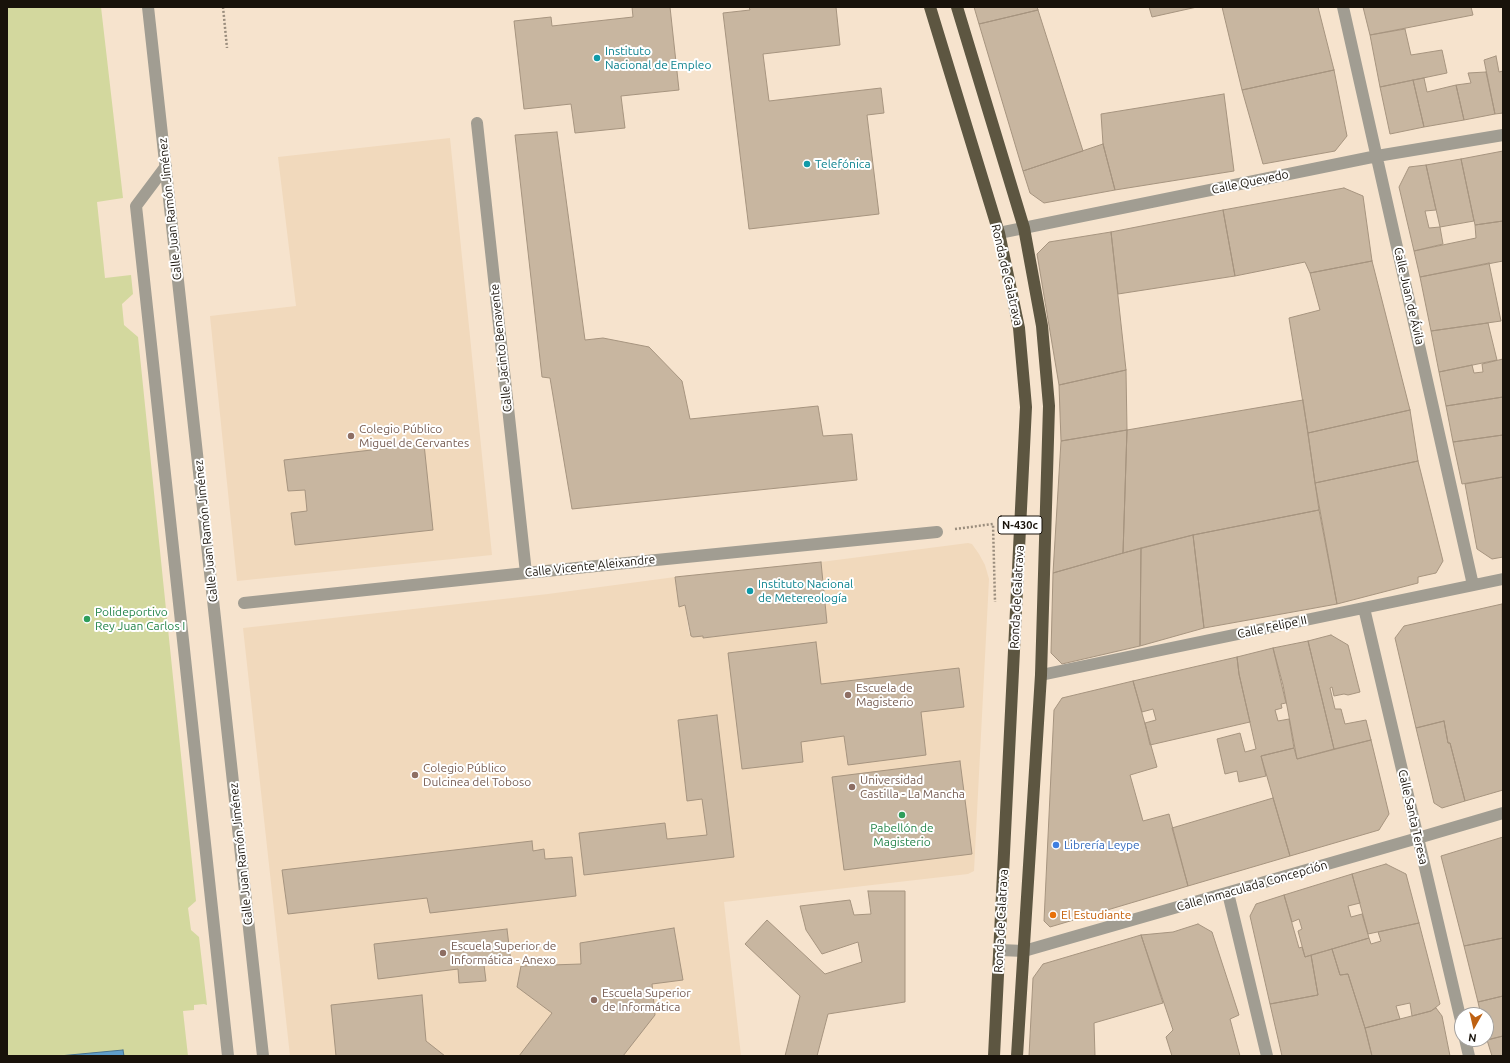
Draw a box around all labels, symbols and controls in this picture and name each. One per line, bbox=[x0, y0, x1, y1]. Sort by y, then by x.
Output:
place label: Instituto Nacional de Empleo bbox=[605, 44, 711, 72]
marker: Instituto Nacional de Empleo bbox=[592, 53, 602, 63]
street label: Calle Juan Ramón Jiménez bbox=[155, 137, 185, 281]
place label: Telefónica bbox=[815, 157, 871, 171]
marker: Telefónica bbox=[802, 159, 812, 169]
street label: Calle Quevedo bbox=[1210, 167, 1290, 197]
street label: Ronda de Calatrava bbox=[988, 223, 1026, 327]
street label: Calle Juan de Ávila bbox=[1391, 246, 1427, 346]
street label: Calle Jacinto Benavente bbox=[487, 283, 515, 413]
place label: Colegio Público Miguel de Cervantes bbox=[359, 422, 469, 450]
marker: Colegio Público Miguel de Cervantes bbox=[346, 431, 356, 441]
street label: Calle Juan Ramón Jiménez bbox=[191, 459, 221, 603]
road number: N-430c bbox=[998, 516, 1042, 534]
street label: Ronda de Calatrava bbox=[1007, 545, 1027, 649]
street label: Calle Vicente Aleixandre bbox=[524, 552, 656, 580]
place label: Instituto Nacional de Metereología bbox=[758, 577, 853, 605]
marker: Instituto Nacional de Metereología bbox=[745, 586, 755, 596]
place label: Polideportivo Rey Juan Carlos I bbox=[95, 605, 185, 633]
street label: Calle Felipe II bbox=[1236, 613, 1308, 641]
marker: Polideportivo Rey Juan Carlos I bbox=[82, 614, 92, 624]
place label: Escuela de Magisterio bbox=[856, 681, 913, 709]
marker: Escuela de Magisterio bbox=[843, 690, 853, 700]
place label: Colegio Público Dulcinea del Toboso bbox=[423, 761, 531, 789]
street label: Calle Santa Teresa bbox=[1395, 768, 1431, 866]
marker: Colegio Público Dulcinea del Toboso bbox=[410, 770, 420, 780]
place label: Universidad Castilla - La Mancha bbox=[860, 773, 965, 801]
street label: Calle Juan Ramón Jiménez bbox=[226, 782, 256, 926]
marker: Universidad Castilla - La Mancha bbox=[847, 782, 857, 792]
marker: Pabellón de Magisterio bbox=[897, 810, 907, 820]
place label: Pabellón de Magisterio bbox=[870, 821, 934, 849]
place label: Librería Leype bbox=[1064, 838, 1140, 852]
marker: Librería Leype bbox=[1051, 840, 1061, 850]
street label: Calle Inmaculada Concepción bbox=[1175, 858, 1329, 914]
street label: Ronda de Calatrava bbox=[991, 869, 1011, 973]
place label: El Estudiante bbox=[1061, 908, 1131, 922]
marker: El Estudiante bbox=[1048, 910, 1058, 920]
place label: Escuela Superior de Informática - Anexo bbox=[451, 939, 556, 967]
marker: Escuela Superior de Informática - Anexo bbox=[438, 948, 448, 958]
place label: Escuela Superior de Informática bbox=[602, 986, 691, 1014]
marker: Escuela Superior de Informática bbox=[589, 995, 599, 1005]
north arrow bbox=[1454, 1007, 1494, 1047]
text: N bbox=[1468, 1031, 1477, 1044]

